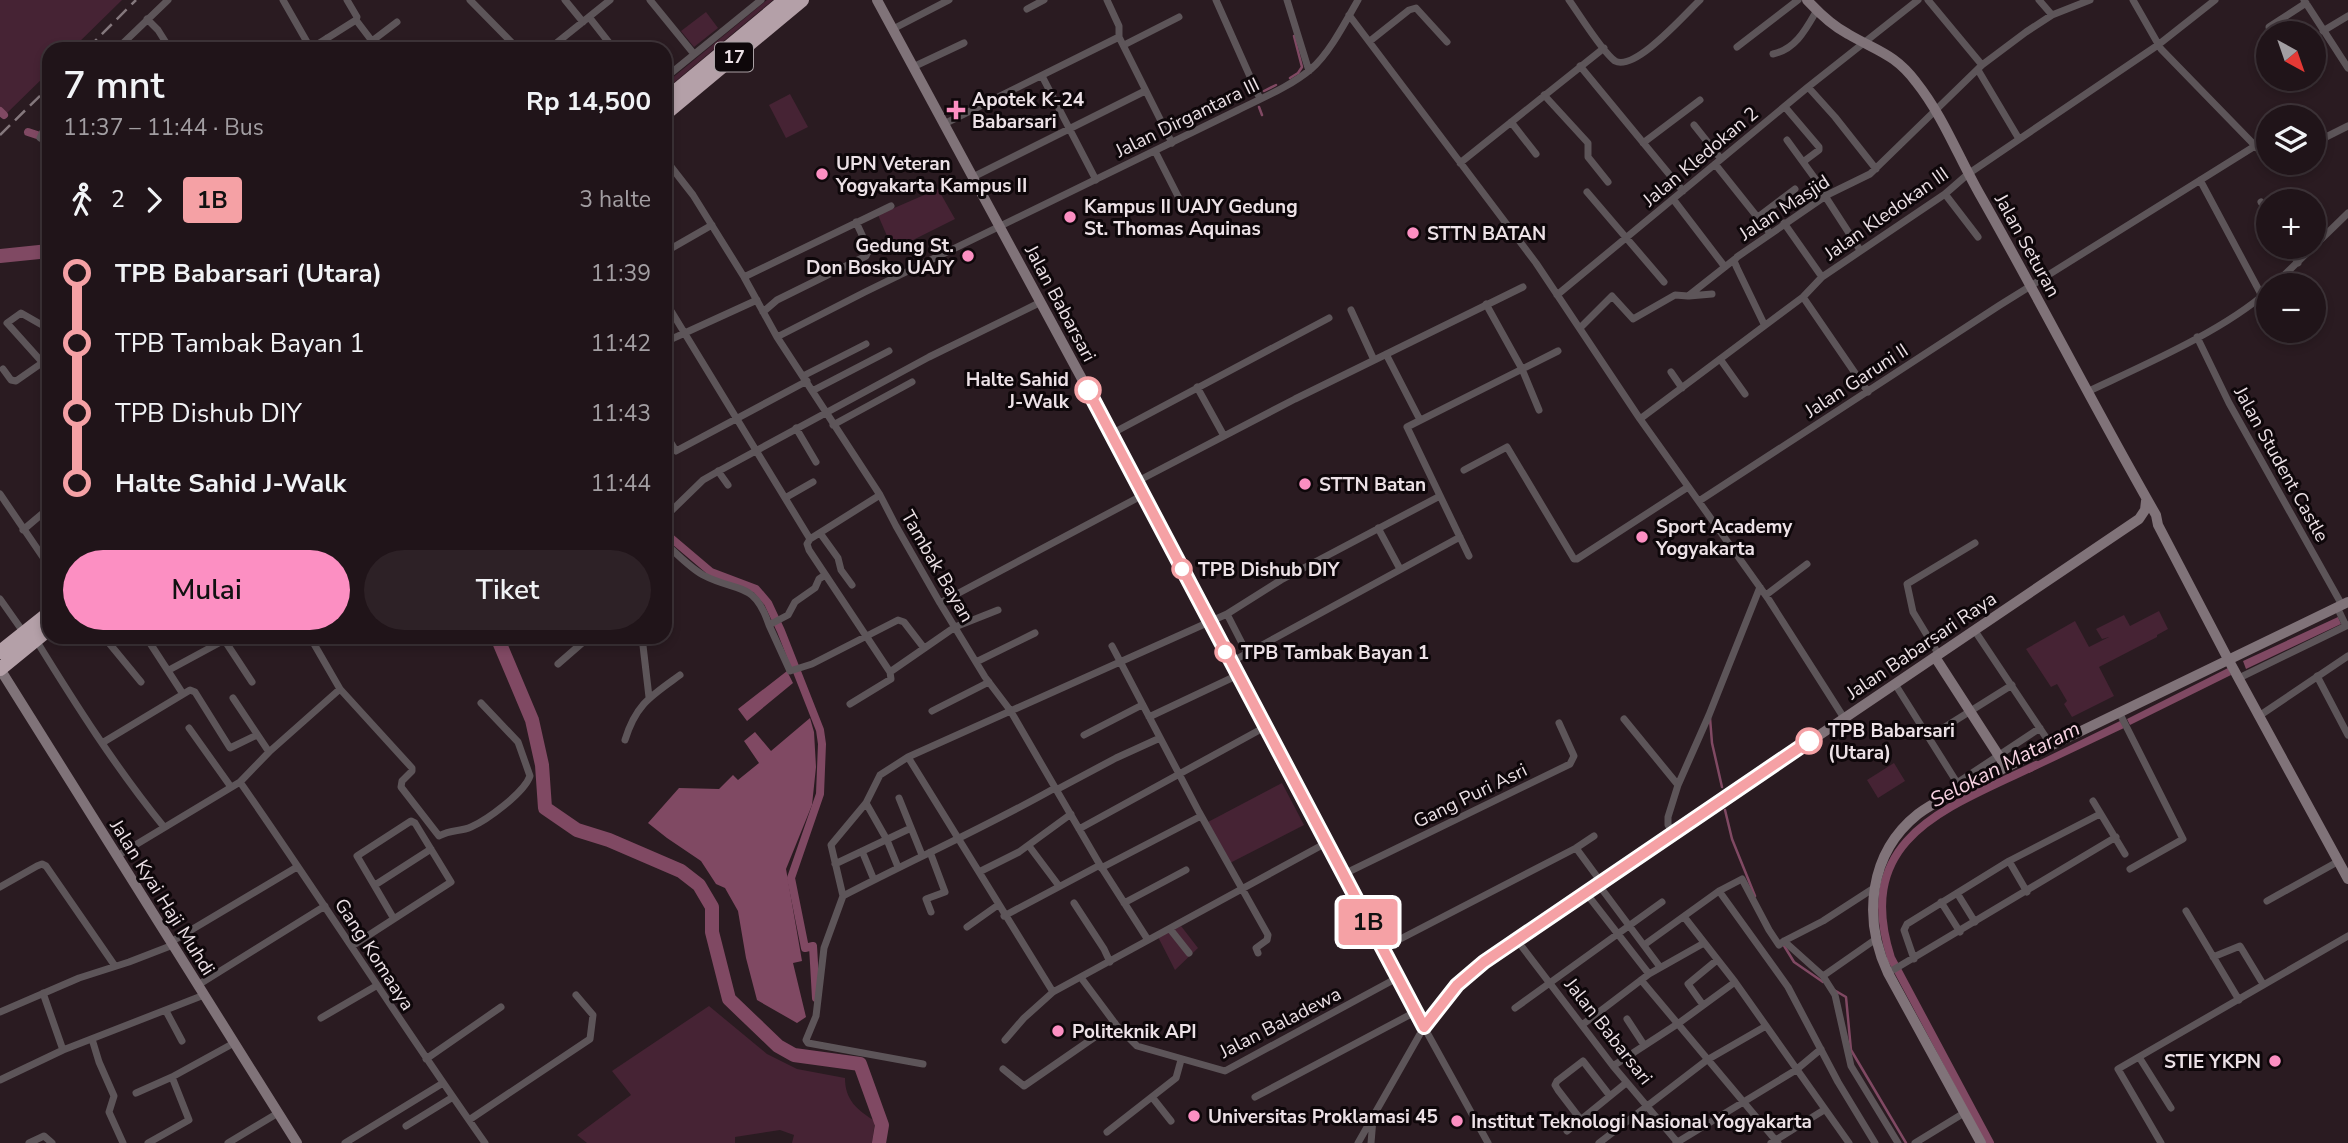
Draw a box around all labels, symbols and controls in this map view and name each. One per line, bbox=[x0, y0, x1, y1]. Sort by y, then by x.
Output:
north arrow bbox=[2256, 21, 2326, 91]
map controls bbox=[2256, 21, 2326, 343]
road number: 17 bbox=[715, 42, 753, 72]
text: 7 mnt bbox=[63, 60, 164, 111]
street label: Jalan Dirgantara III bbox=[1110, 72, 1264, 165]
text: Rp 14,500 bbox=[526, 84, 651, 119]
place label: Apotek K-24 Babarsari bbox=[972, 87, 1084, 135]
marker: Apotek K-24 Babarsari bbox=[946, 100, 966, 120]
street label: Jalan Kledokan 2 bbox=[1637, 101, 1764, 213]
button: layers bbox=[2256, 105, 2326, 175]
text: 11:37 – 11:44 · Bus bbox=[63, 112, 264, 143]
place label: UPN Veteran Yogyakarta Kampus II bbox=[835, 151, 1027, 199]
street label: Jalan Kledokan III bbox=[1818, 161, 1954, 267]
marker: UPN Veteran Yogyakarta Kampus II bbox=[814, 166, 830, 182]
street label: Jalan Masjid bbox=[1733, 169, 1835, 247]
icon: walk bbox=[63, 181, 101, 219]
icon: forward bbox=[135, 181, 173, 219]
text: 2 bbox=[111, 184, 125, 215]
text: 1B bbox=[197, 184, 228, 216]
text: 3 halte bbox=[579, 184, 651, 215]
street label: Jalan Seturan bbox=[1988, 188, 2066, 302]
button: + bbox=[2256, 189, 2326, 259]
place label: Kampus II UAJY Gedung St. Thomas Aquinas bbox=[1084, 194, 1298, 242]
marker: Kampus II UAJY Gedung St. Thomas Aquinas bbox=[1062, 209, 1078, 225]
place label: STTN BATAN bbox=[1427, 221, 1546, 247]
marker: STTN BATAN bbox=[1405, 225, 1421, 241]
place label: Gedung St. Don Bosko UAJY bbox=[806, 233, 955, 281]
street label: Jalan Babarsari bbox=[1018, 240, 1102, 366]
marker: Gedung St. Don Bosko UAJY bbox=[960, 248, 976, 264]
text: TPB Babarsari (Utara) bbox=[115, 256, 382, 291]
text: 11:39 bbox=[591, 258, 651, 289]
button: − bbox=[2256, 273, 2326, 343]
text: TPB Tambak Bayan 1 bbox=[115, 326, 365, 361]
text: 11:42 bbox=[591, 328, 651, 359]
street label: Jalan Garuni II bbox=[1799, 338, 1913, 425]
place label: Halte Sahid J-Walk bbox=[966, 367, 1070, 415]
marker: Halte Sahid J-Walk bbox=[1075, 377, 1101, 403]
street label: Jalan Student Castle bbox=[2227, 381, 2335, 547]
text: TPB Dishub DIY bbox=[115, 396, 302, 431]
text: 11:43 bbox=[591, 398, 651, 429]
text: Halte Sahid J-Walk bbox=[115, 466, 346, 501]
text: 11:44 bbox=[591, 468, 651, 499]
place label: STTN Batan bbox=[1319, 472, 1426, 498]
marker: STTN Batan bbox=[1297, 476, 1313, 492]
street label: Tambak Bayan bbox=[895, 506, 980, 627]
place label: Sport Academy Yogyakarta bbox=[1655, 514, 1793, 562]
marker: Sport Academy Yogyakarta bbox=[1634, 529, 1650, 545]
button: Mulai bbox=[63, 550, 350, 630]
button: Tiket bbox=[364, 550, 651, 630]
place label: TPB Dishub DIY bbox=[1198, 557, 1340, 583]
marker: TPB Dishub DIY bbox=[1172, 559, 1192, 579]
street label: Jalan Babarsari Raya bbox=[1841, 586, 2002, 706]
place label: TPB Tambak Bayan 1 bbox=[1241, 640, 1429, 666]
marker: TPB Tambak Bayan 1 bbox=[1215, 642, 1235, 662]
water label: Selokan Mataram bbox=[1925, 714, 2085, 814]
place label: TPB Babarsari (Utara) bbox=[1828, 718, 1955, 766]
marker: TPB Babarsari (Utara) bbox=[1796, 728, 1822, 754]
street label: Gang Puri Asri bbox=[1409, 757, 1532, 835]
street label: Jalan Kyai Haji Muhdi bbox=[103, 814, 221, 980]
street label: Gang Komaaya bbox=[328, 893, 420, 1016]
line badge: 1B bbox=[1336, 899, 1400, 945]
text: 1B bbox=[1353, 906, 1383, 938]
street label: Jalan Babarsari bbox=[1558, 972, 1658, 1090]
street label: Jalan Baladewa bbox=[1214, 981, 1346, 1065]
place label: Politeknik API bbox=[1072, 1019, 1197, 1045]
marker: Politeknik API bbox=[1050, 1023, 1066, 1039]
place label: STIE YKPN bbox=[2164, 1049, 2261, 1075]
marker: STIE YKPN bbox=[2267, 1053, 2283, 1069]
place label: Universitas Proklamasi 45 bbox=[1208, 1104, 1438, 1130]
marker: Universitas Proklamasi 45 bbox=[1186, 1108, 1202, 1124]
place label: Institut Teknologi Nasional Yogyakarta bbox=[1471, 1109, 1812, 1135]
marker: Institut Teknologi Nasional Yogyakarta bbox=[1449, 1113, 1465, 1129]

